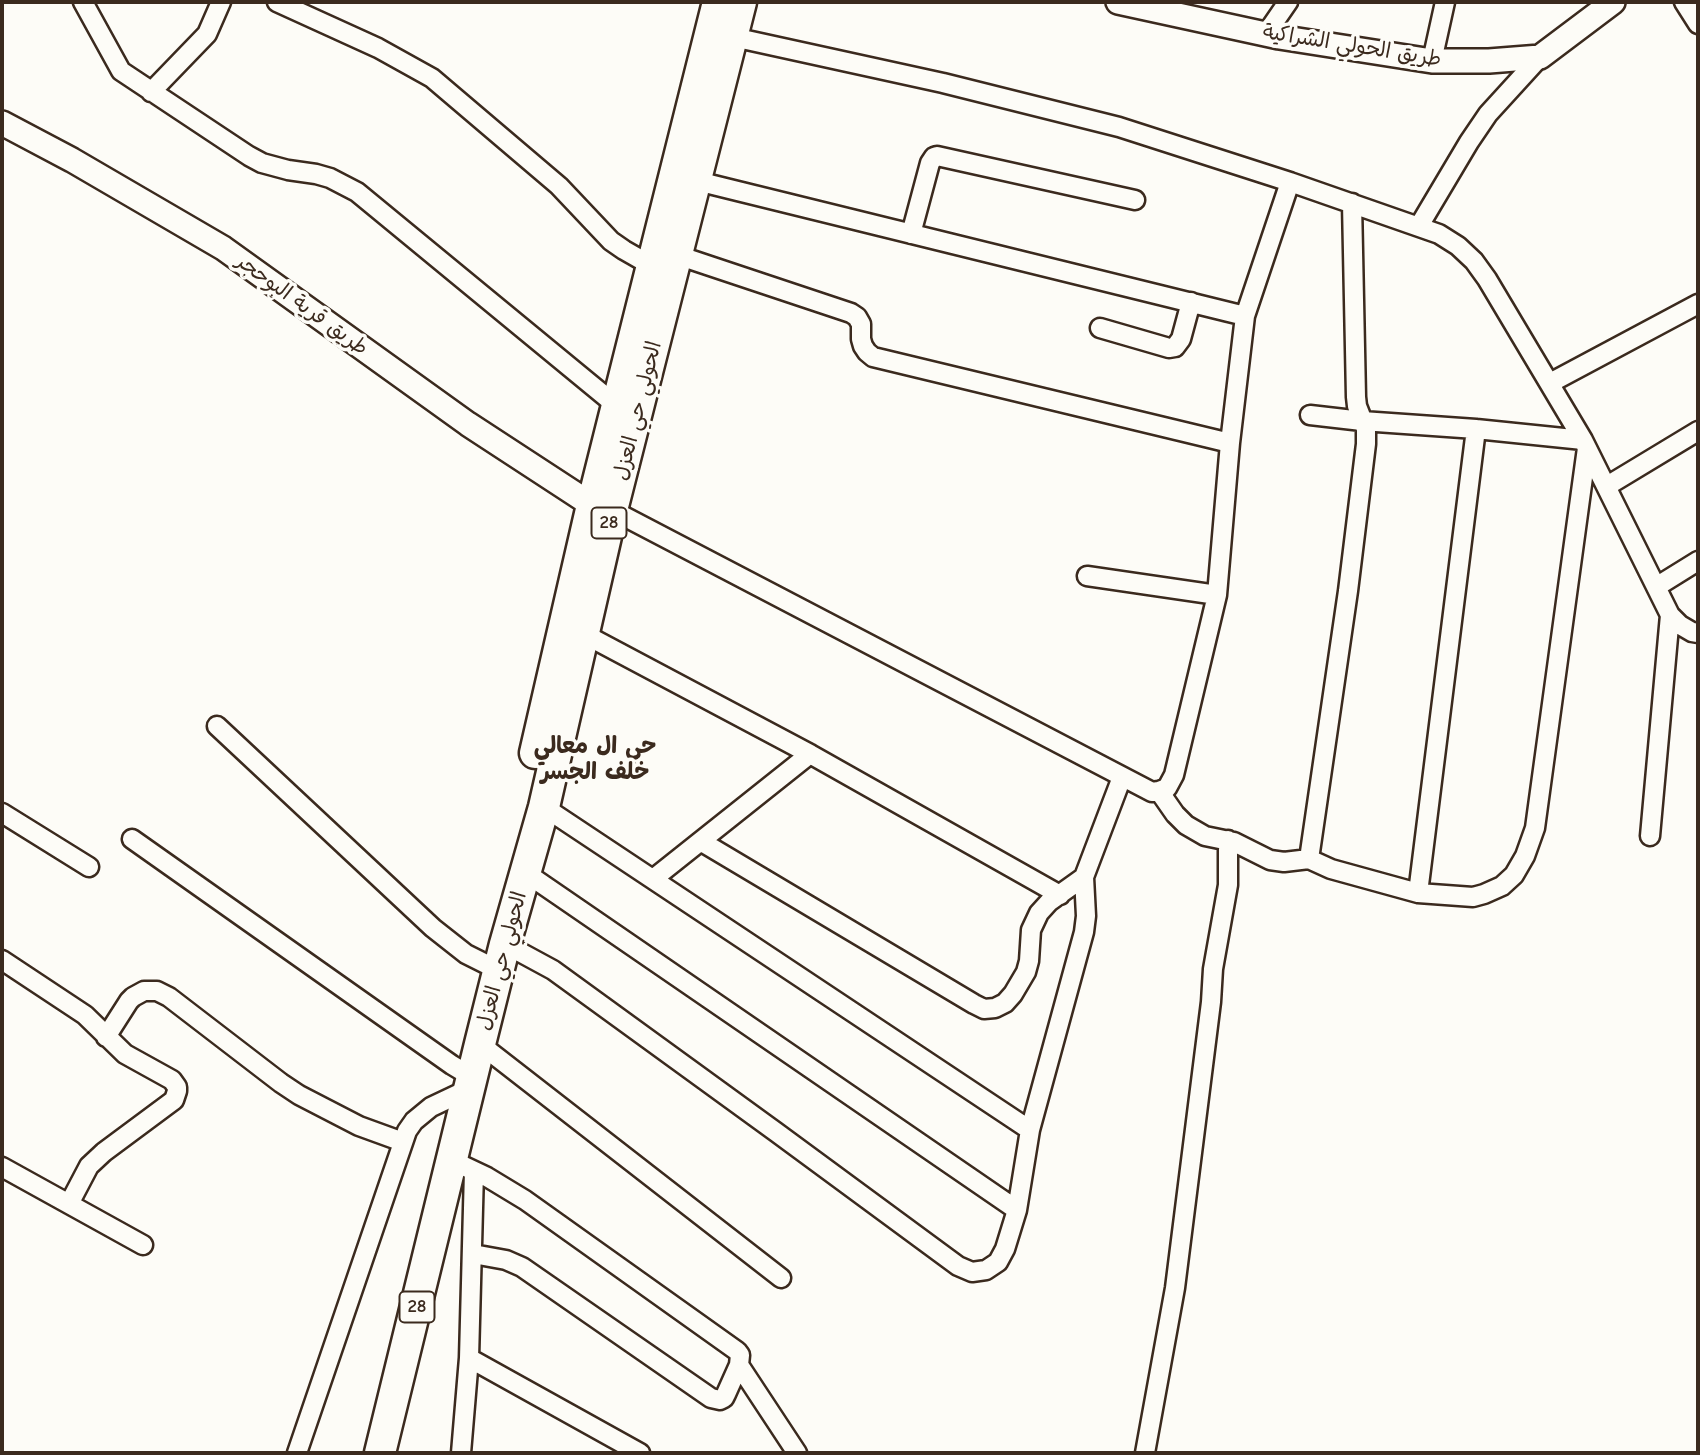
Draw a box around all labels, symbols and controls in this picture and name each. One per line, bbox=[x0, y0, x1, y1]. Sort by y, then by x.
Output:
street label: طريق الحولي الشراكية bbox=[1261, 19, 1443, 73]
street label: طريق قرية البوحجر bbox=[231, 249, 373, 361]
street label: الحولي حي العزل bbox=[609, 339, 667, 483]
road number: 28 bbox=[592, 508, 626, 538]
district label: حي ال معالي خلف الجسر bbox=[534, 732, 656, 786]
street label: الحولي حي العزل bbox=[471, 889, 533, 1033]
road number: 28 bbox=[400, 1292, 434, 1322]

